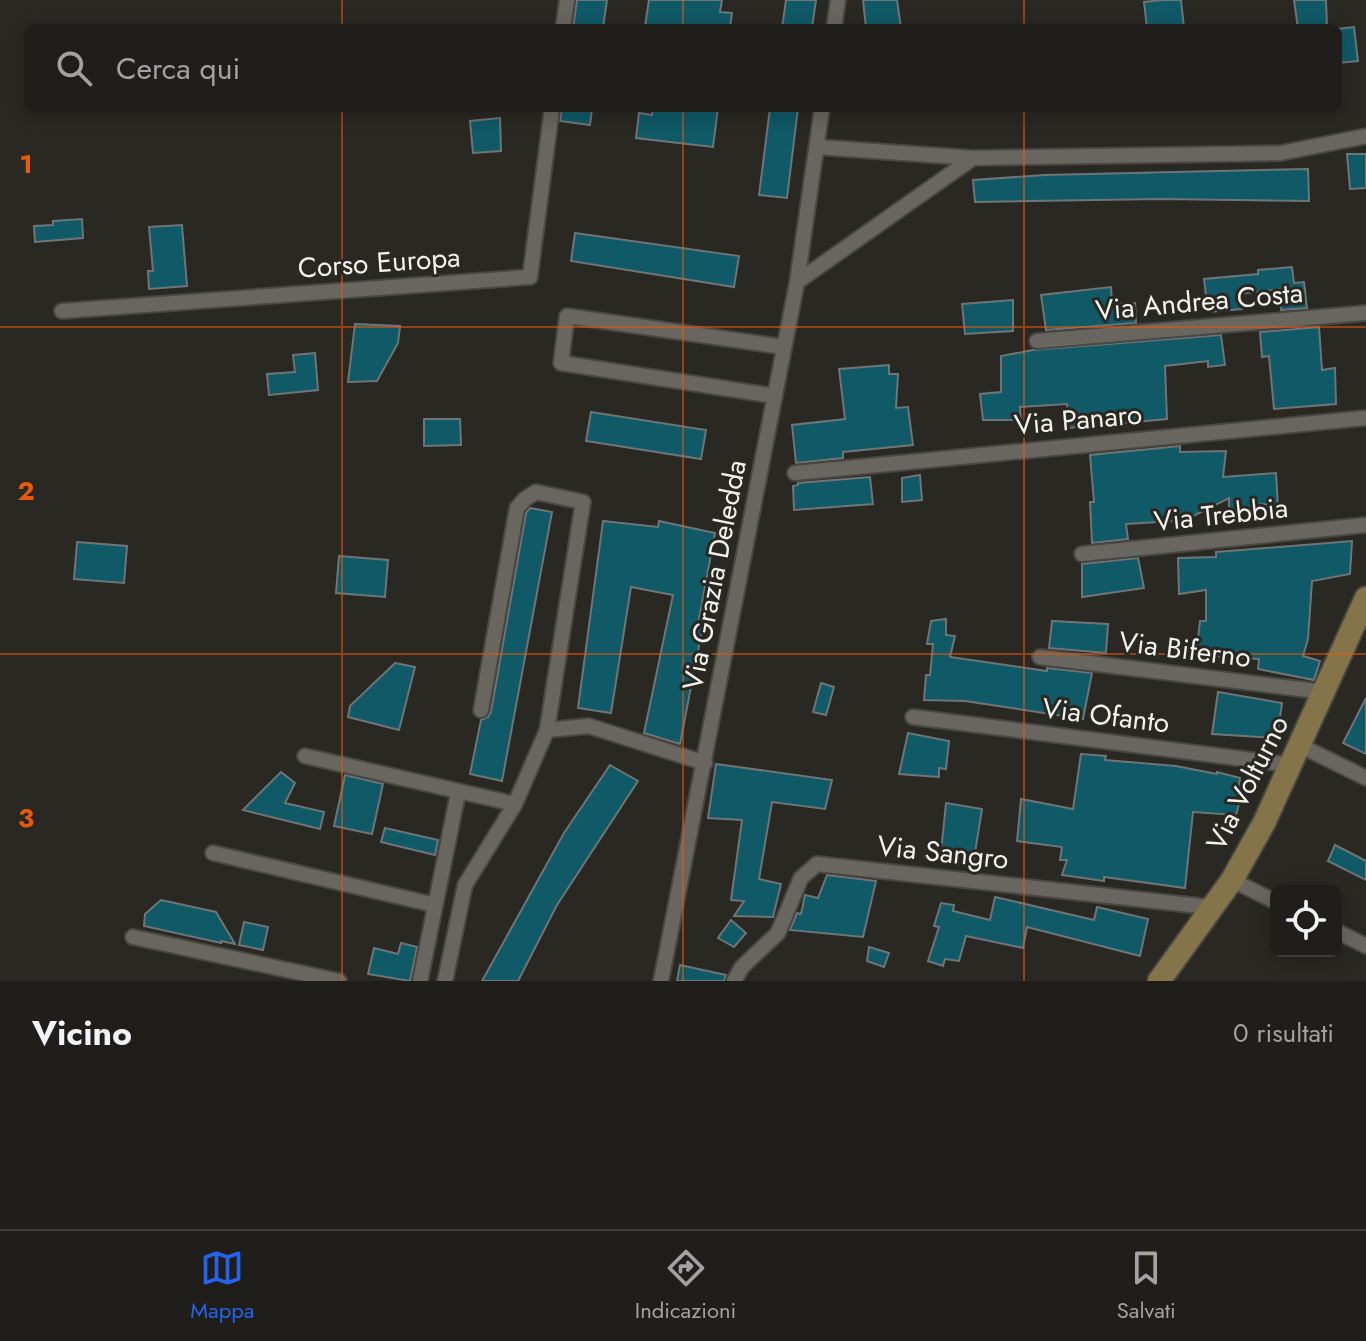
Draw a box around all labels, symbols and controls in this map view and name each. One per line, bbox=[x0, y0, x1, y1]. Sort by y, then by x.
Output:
search box bbox=[24, 24, 1342, 112]
icon: search bbox=[52, 46, 96, 90]
text: Cerca qui bbox=[116, 47, 240, 90]
text: 1 bbox=[19, 145, 33, 183]
street label: Corso Europa bbox=[296, 236, 462, 289]
street label: Via Andrea Costa bbox=[1094, 272, 1305, 331]
street label: Via Panaro bbox=[1012, 393, 1144, 446]
street label: Via Grazia Deledda bbox=[672, 456, 757, 694]
text: 2 bbox=[17, 472, 35, 510]
street label: Via Trebbia bbox=[1152, 487, 1290, 542]
street label: Via Biferno bbox=[1117, 621, 1253, 678]
street label: Via Ofanto bbox=[1040, 687, 1172, 744]
street label: Via Volturno bbox=[1196, 709, 1299, 858]
text: 3 bbox=[18, 799, 34, 837]
street label: Via Sangro bbox=[875, 825, 1011, 880]
map controls bbox=[1270, 885, 1342, 957]
button: locate bbox=[1270, 885, 1342, 957]
text: Vicino bbox=[32, 1009, 132, 1058]
text: 0 risultati bbox=[1233, 1014, 1334, 1052]
tab: Mappa bbox=[190, 1246, 254, 1326]
tab: Indicazioni bbox=[635, 1246, 736, 1326]
tab: Salvati bbox=[1117, 1246, 1176, 1326]

